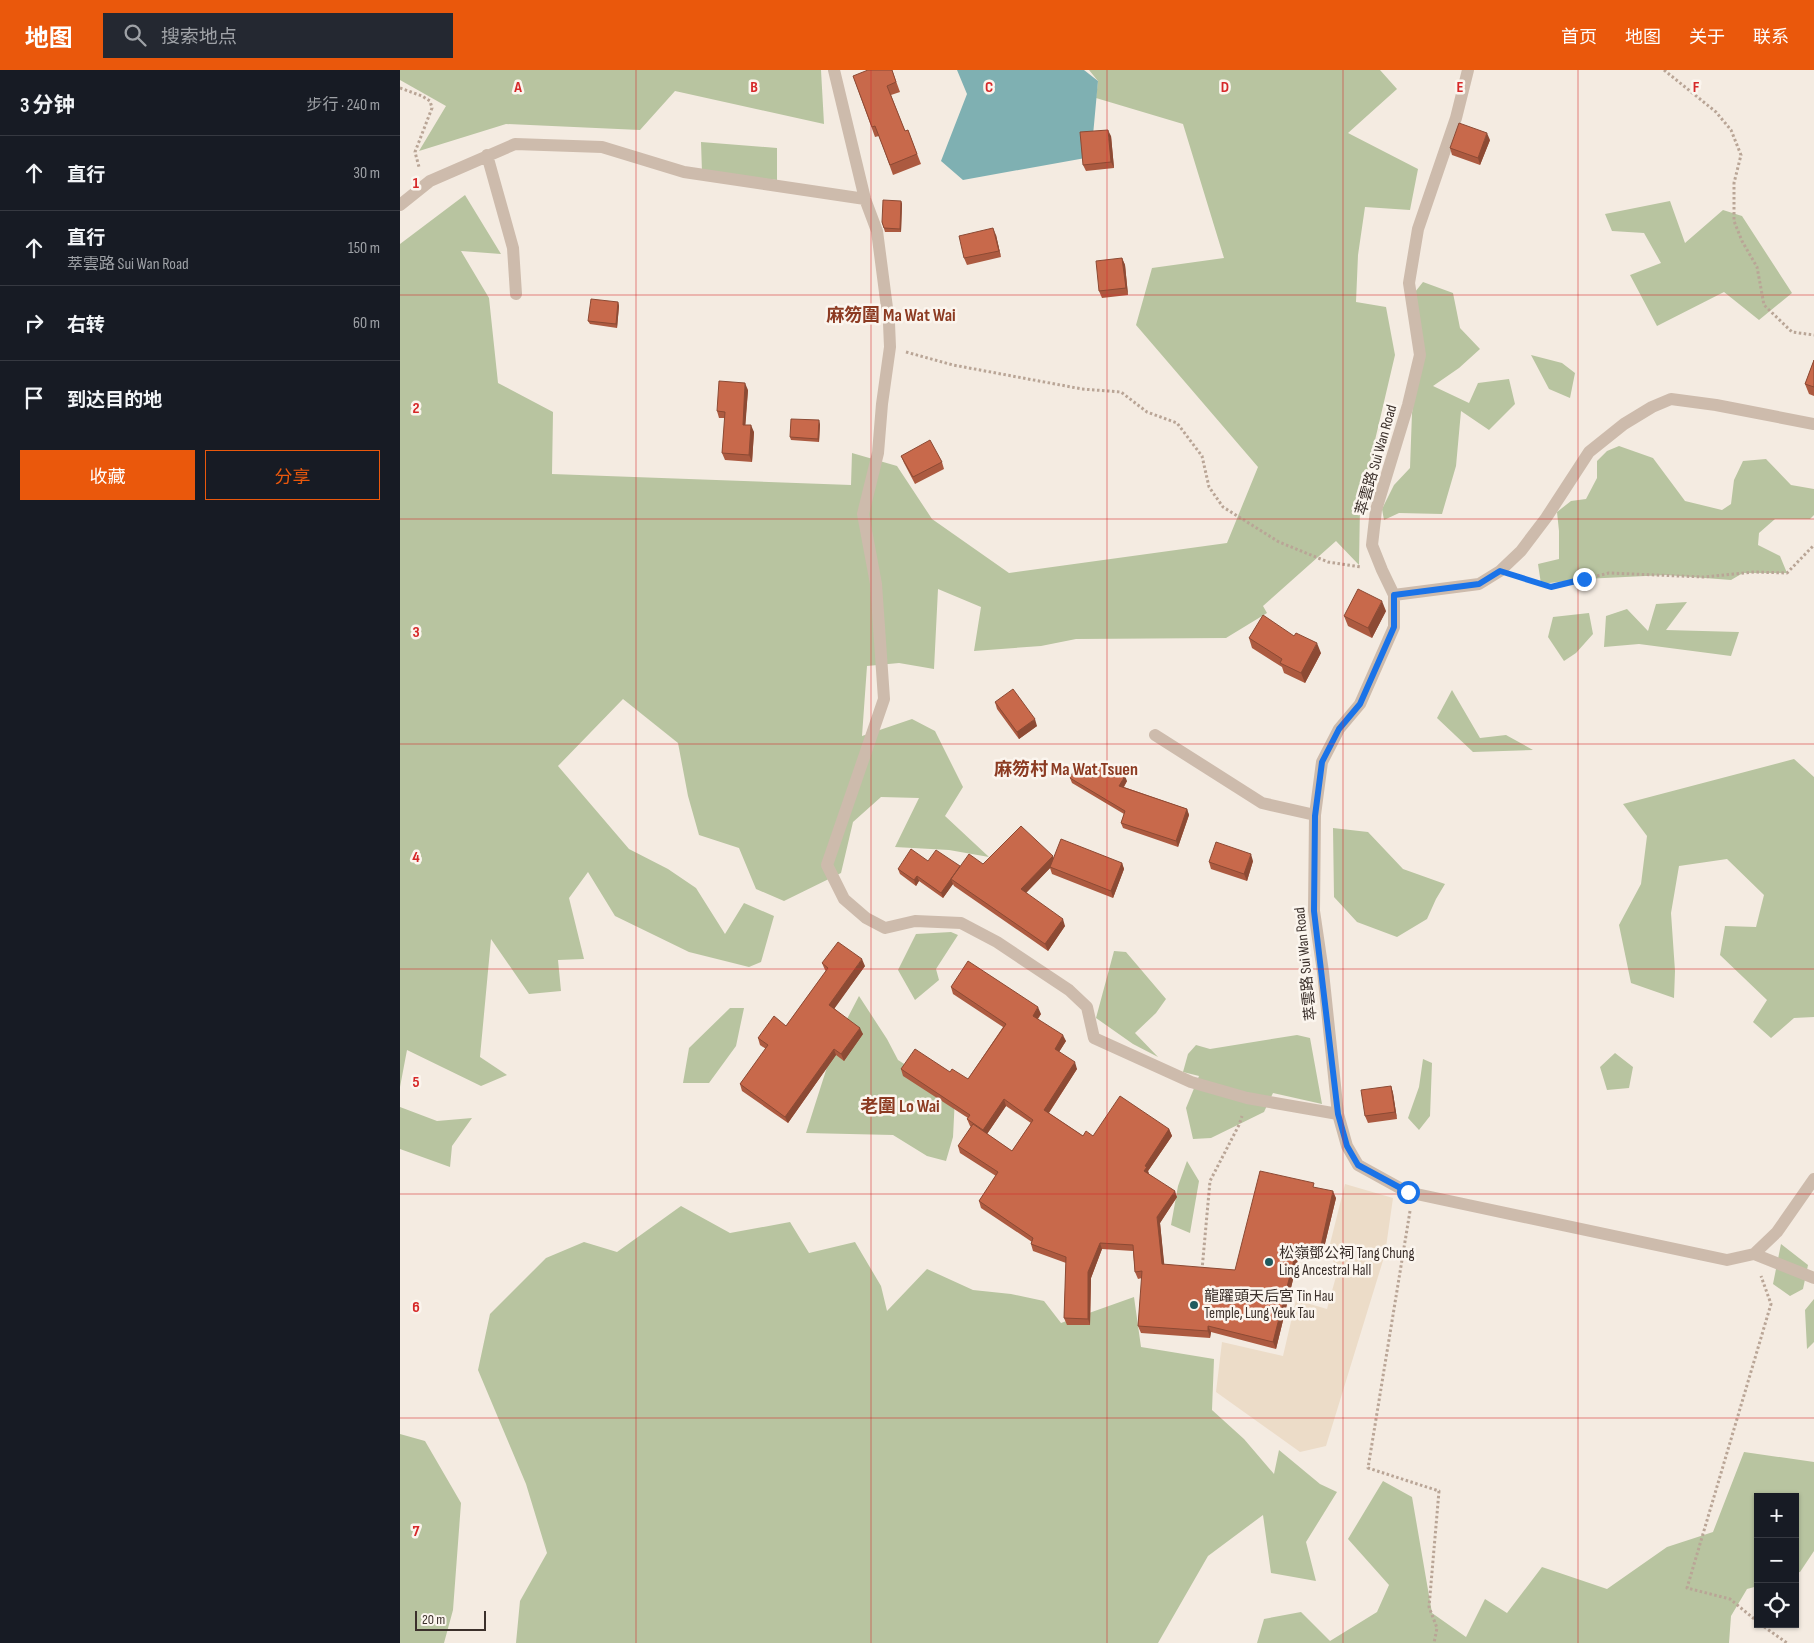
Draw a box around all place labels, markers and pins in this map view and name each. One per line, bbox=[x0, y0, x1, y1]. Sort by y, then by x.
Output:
place label: 松嶺鄧公祠 Tang Chung Ling Ancestral Hall bbox=[1279, 1244, 1414, 1280]
marker: 松嶺鄧公祠 Tang Chung Ling Ancestral Hall bbox=[1263, 1256, 1275, 1268]
place label: 龍躍頭天后宮 Tin Hau Temple, Lung Yeuk Tau bbox=[1204, 1287, 1334, 1323]
marker: 龍躍頭天后宮 Tin Hau Temple, Lung Yeuk Tau bbox=[1188, 1299, 1200, 1311]

